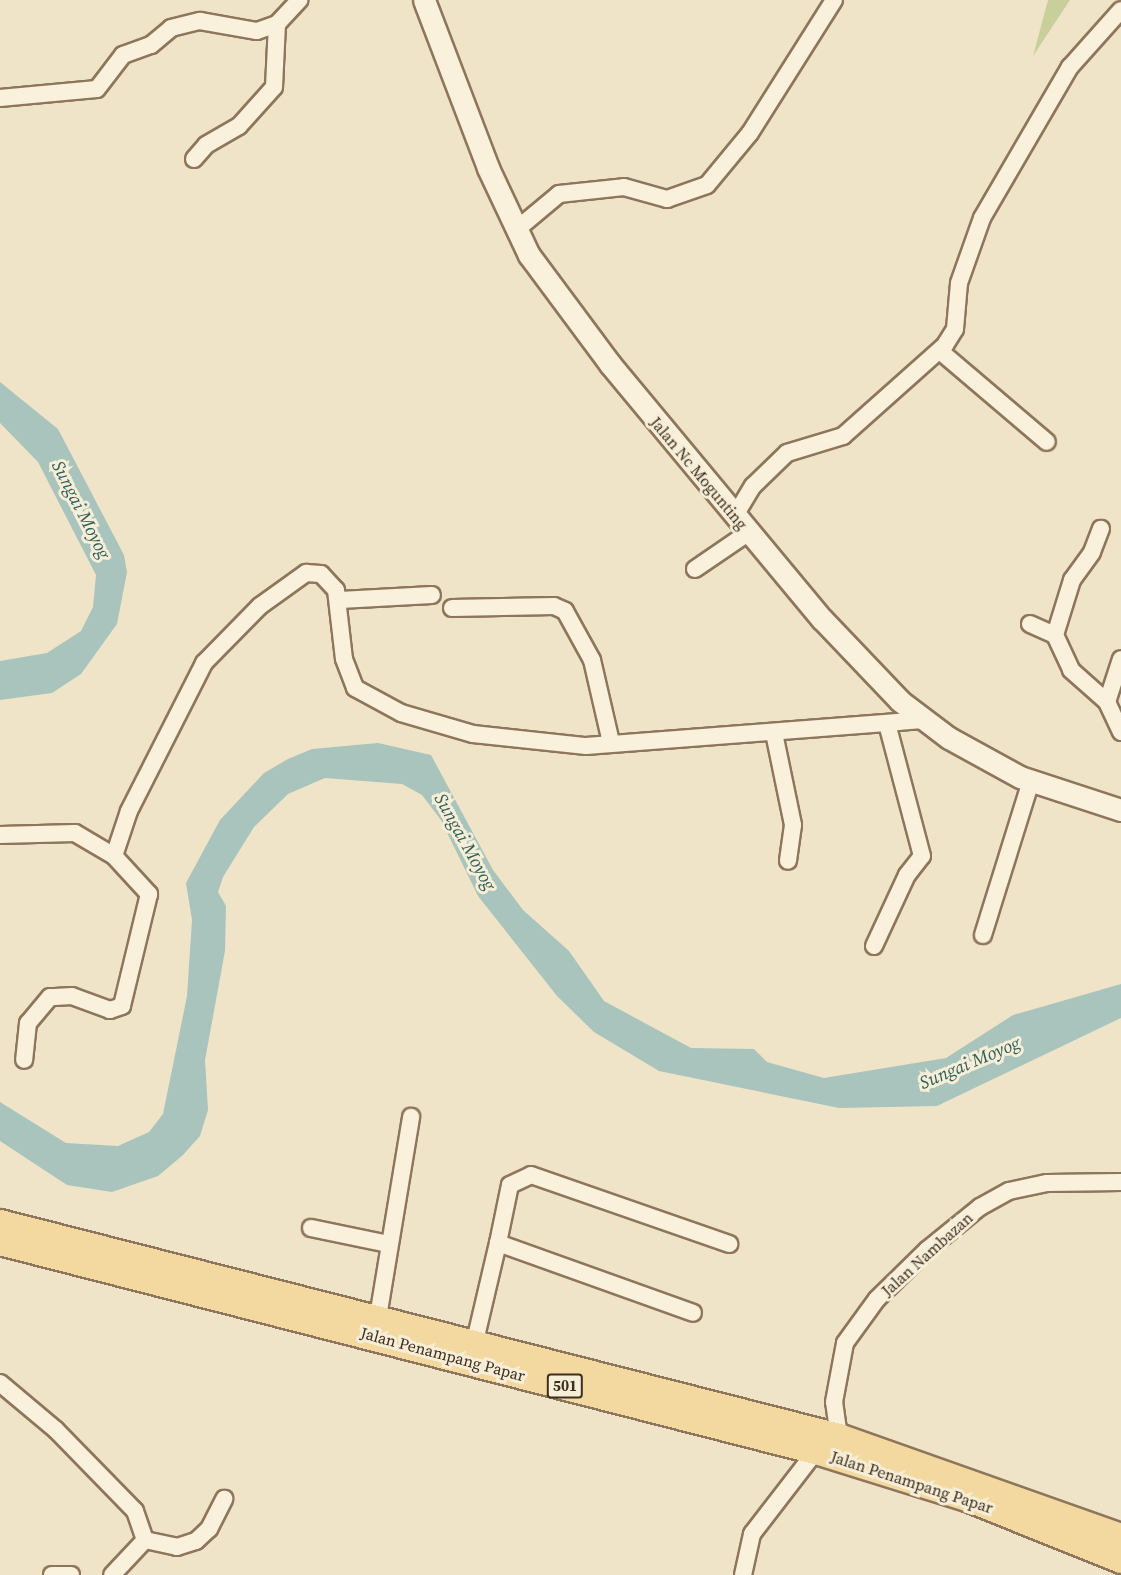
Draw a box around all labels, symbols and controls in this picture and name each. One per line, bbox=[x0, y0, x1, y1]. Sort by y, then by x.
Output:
street label: Jalan Nc Mogunting bbox=[646, 413, 752, 533]
water label: Sungai Moyog bbox=[47, 457, 115, 563]
water label: Sungai Moyog bbox=[430, 790, 500, 894]
water label: Sungai Moyog bbox=[916, 1032, 1024, 1094]
street label: Jalan Nambazan bbox=[877, 1208, 977, 1300]
street label: Jalan Penampang Papar bbox=[359, 1323, 527, 1385]
road number: 501 bbox=[546, 1374, 584, 1398]
street label: Jalan Penampang Papar bbox=[828, 1447, 996, 1517]

